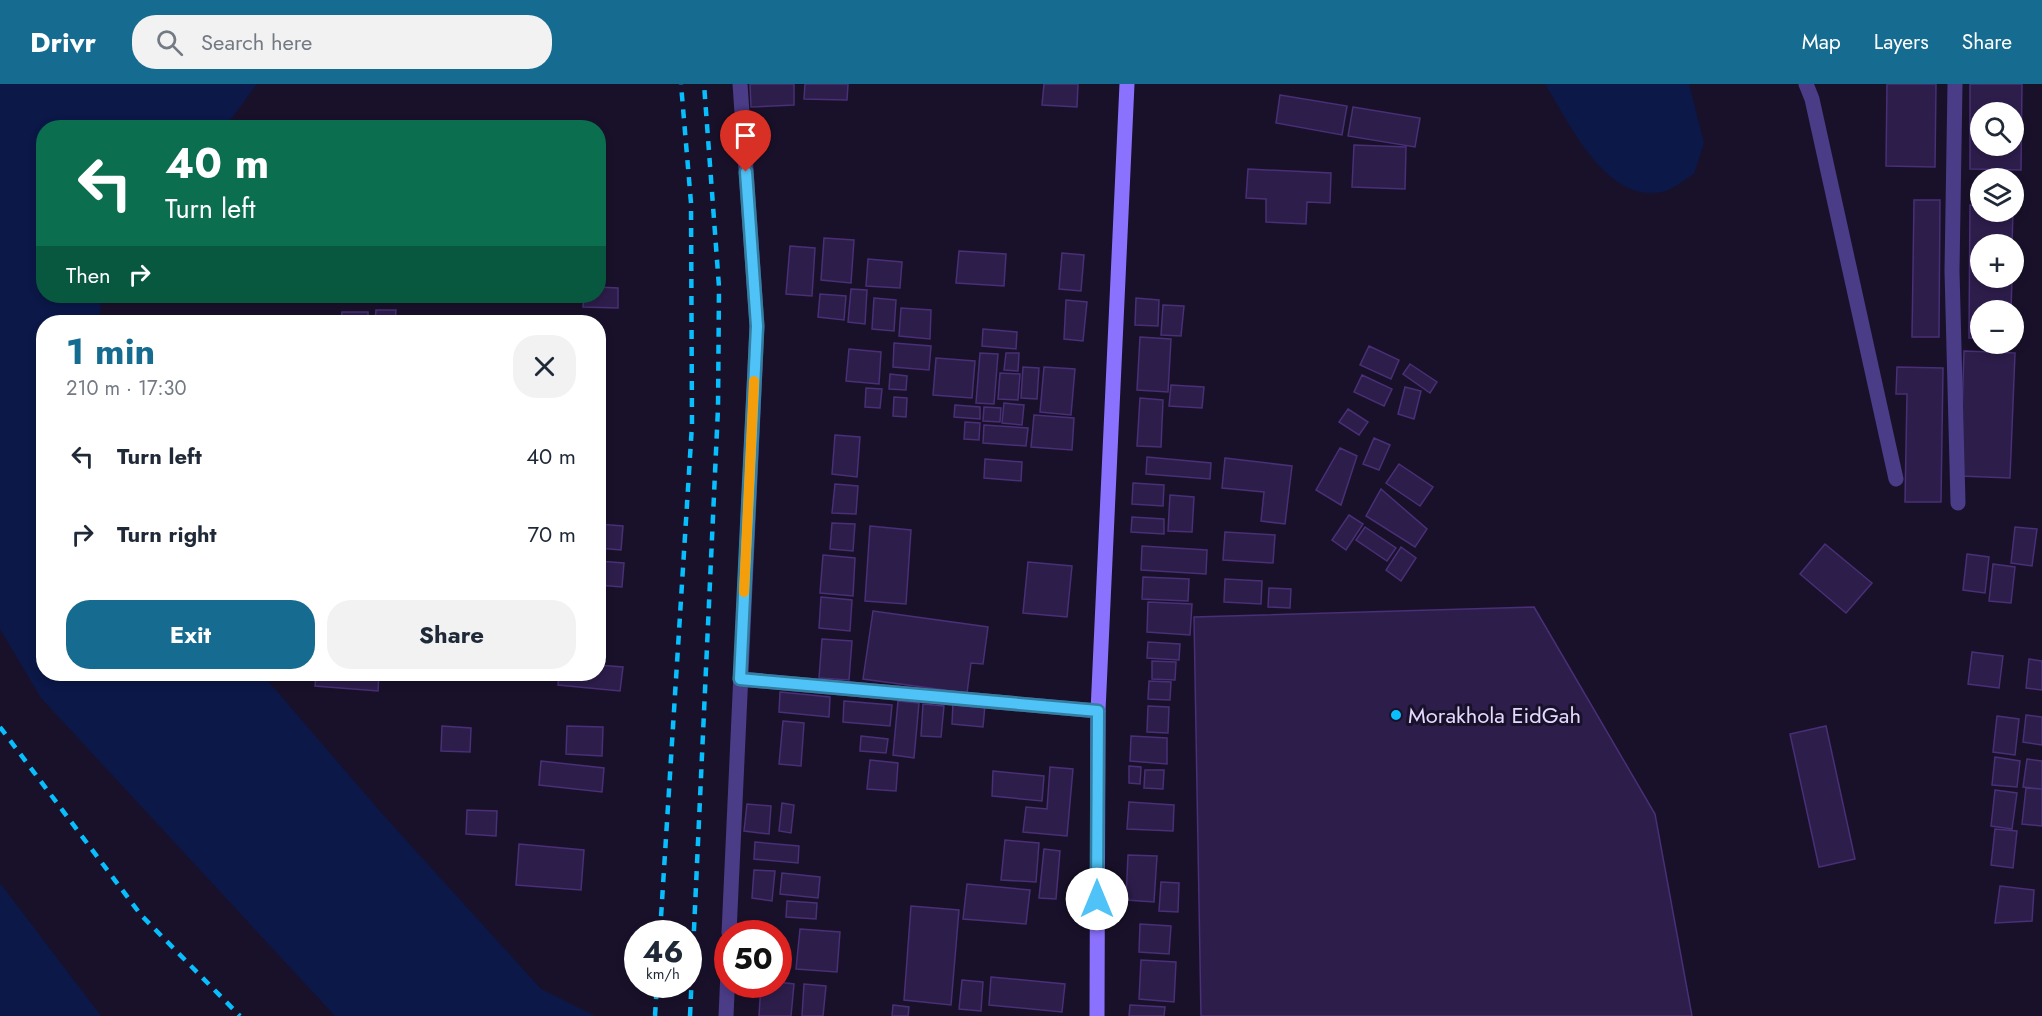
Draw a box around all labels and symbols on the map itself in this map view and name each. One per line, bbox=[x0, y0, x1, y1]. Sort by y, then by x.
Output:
pin bbox=[720, 110, 771, 172]
place label: Morakhola EidGah bbox=[1408, 699, 1581, 731]
marker: Morakhola EidGah bbox=[1389, 708, 1403, 722]
position arrow bbox=[1065, 867, 1129, 931]
speed limit sign: 50 bbox=[714, 920, 792, 998]

